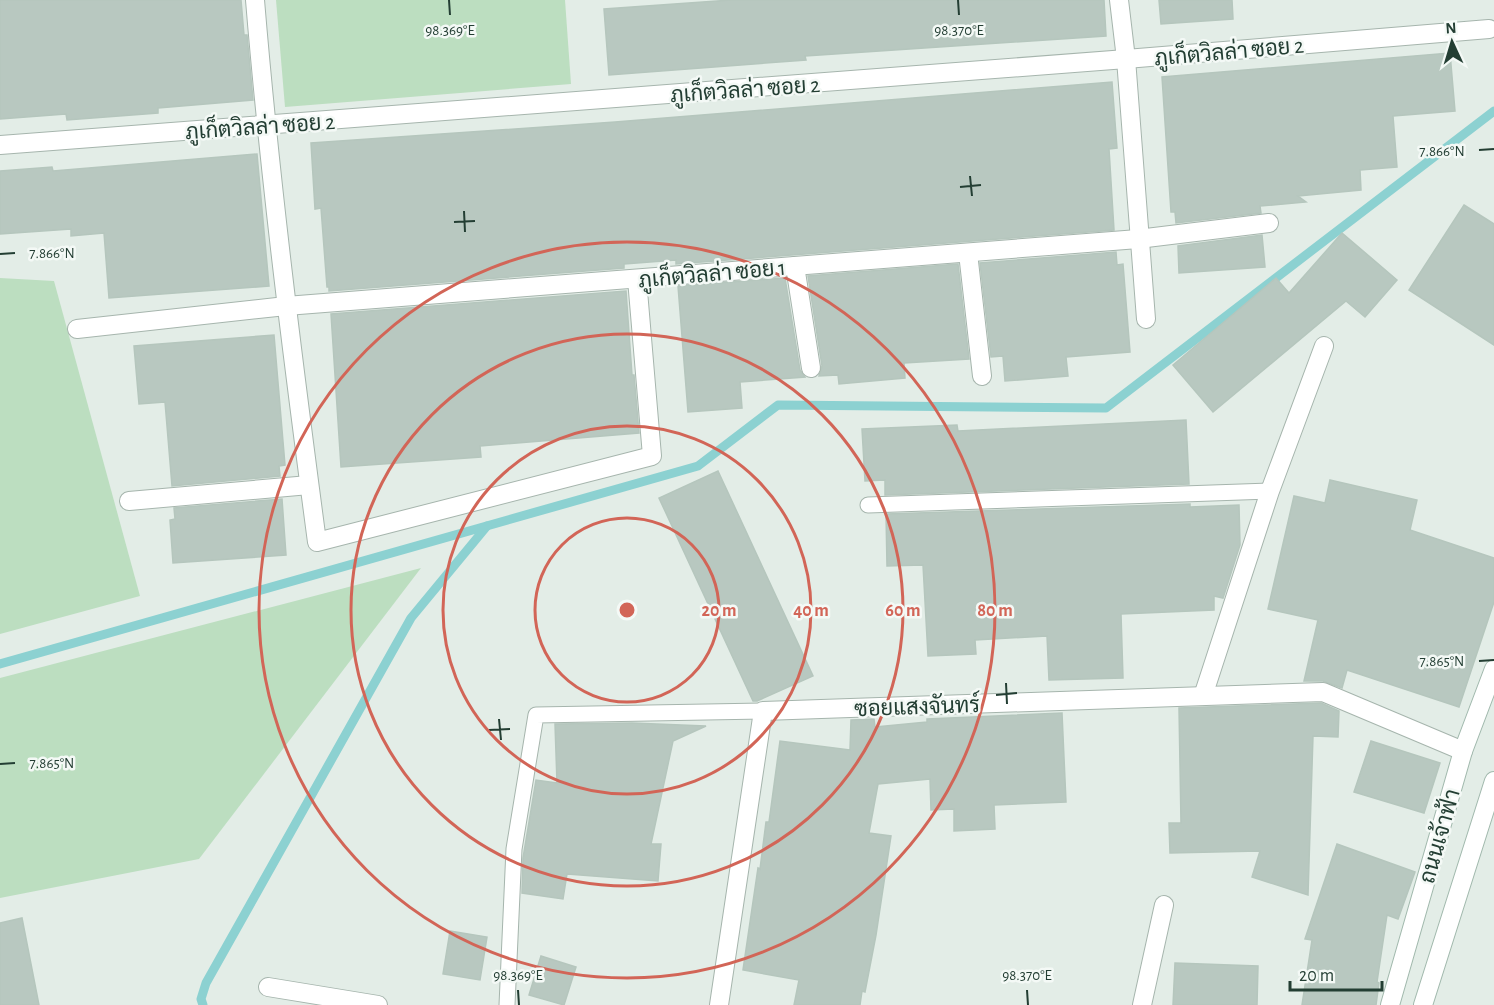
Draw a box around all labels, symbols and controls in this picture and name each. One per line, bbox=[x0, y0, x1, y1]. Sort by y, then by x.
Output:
north arrow bbox=[1422, 12, 1482, 72]
text: N bbox=[1445, 20, 1457, 36]
text: 98.369°E bbox=[425, 23, 475, 38]
text: 98.370°E bbox=[934, 23, 984, 38]
street label: ภูเก็ตวิลล่า ซอย 2 bbox=[1153, 30, 1305, 73]
street label: ภูเก็ตวิลล่า ซอย 2 bbox=[669, 69, 821, 110]
street label: ภูเก็ตวิลล่า ซอย 2 bbox=[184, 106, 336, 147]
text: 7.866°N bbox=[1419, 144, 1465, 159]
text: 7.866°N bbox=[29, 246, 75, 261]
street label: ภูเก็ตวิลล่า ซอย 1 bbox=[637, 252, 787, 295]
centre of rings bbox=[617, 600, 637, 620]
text: 20 m bbox=[701, 602, 737, 620]
text: 40 m bbox=[793, 602, 829, 620]
text: 60 m bbox=[885, 602, 921, 620]
text: 80 m bbox=[977, 602, 1013, 620]
text: 7.865°N bbox=[1420, 654, 1464, 669]
street label: ซอยแสงจันทร์ bbox=[854, 690, 980, 720]
text: 7.865°N bbox=[30, 756, 74, 771]
street label: ถนนเจ้าฟ้า bbox=[1412, 785, 1464, 886]
scale bar bbox=[1290, 954, 1382, 992]
text: 20 m bbox=[1299, 967, 1334, 985]
text: 98.369°E bbox=[493, 968, 543, 983]
text: 98.370°E bbox=[1002, 968, 1052, 983]

